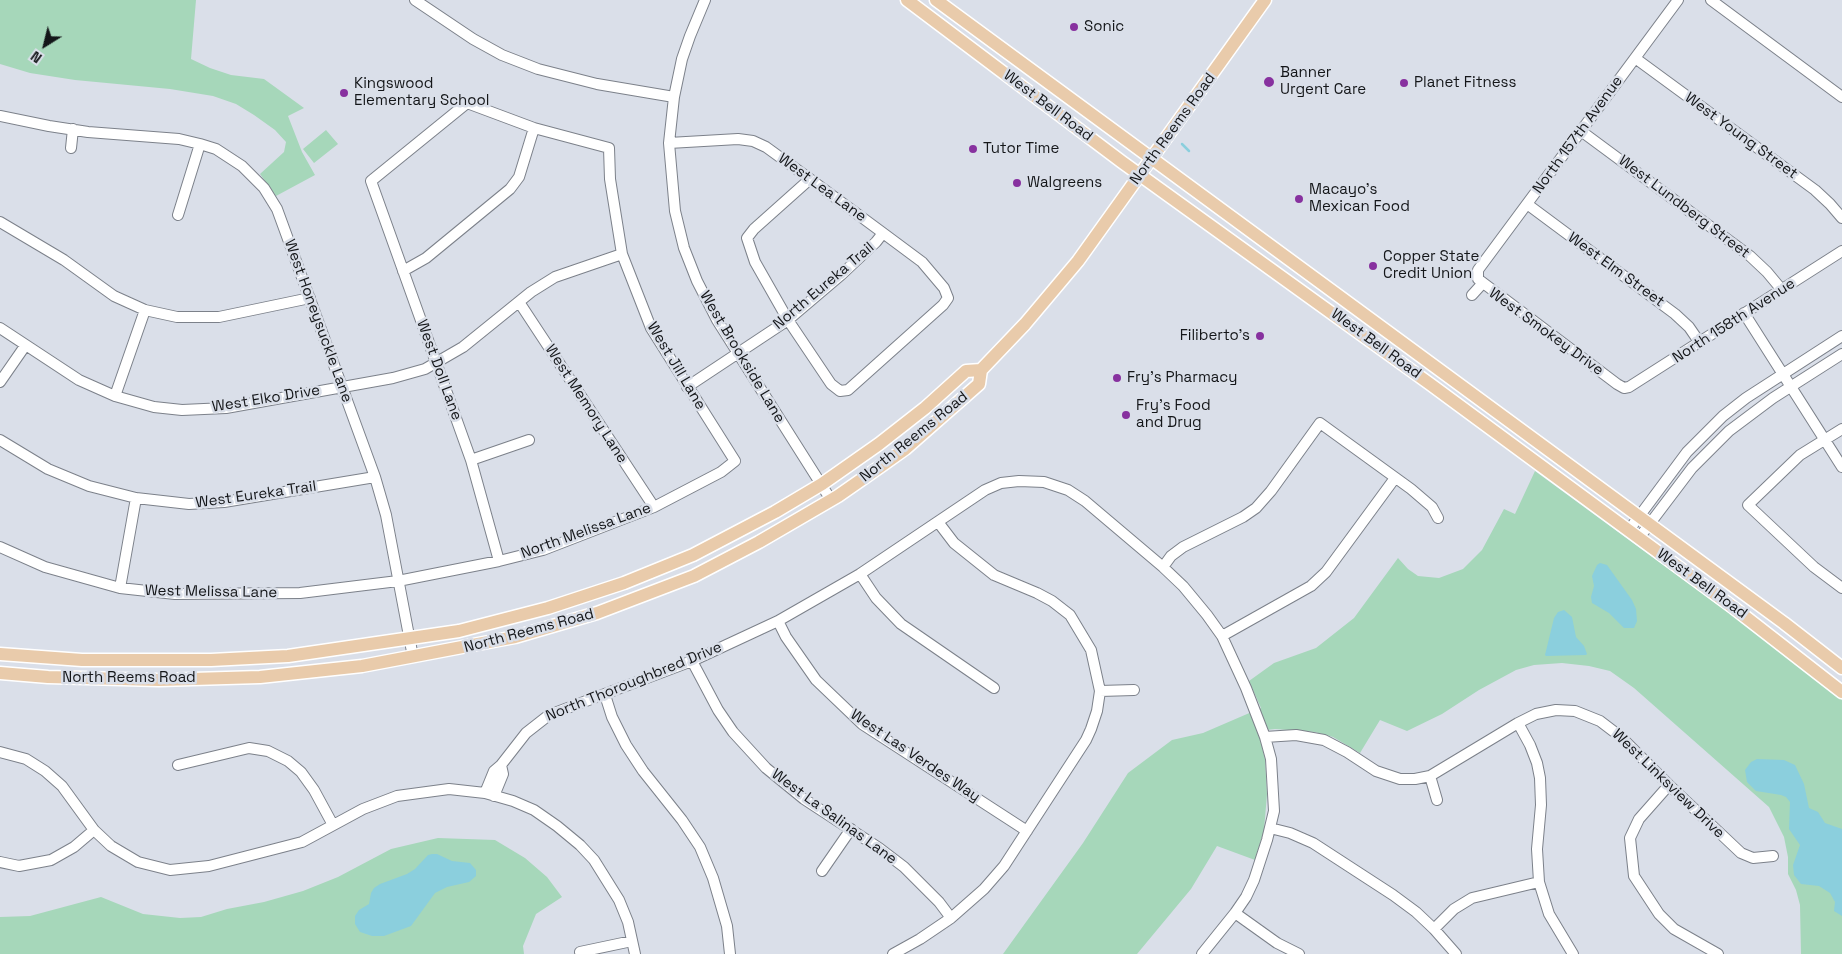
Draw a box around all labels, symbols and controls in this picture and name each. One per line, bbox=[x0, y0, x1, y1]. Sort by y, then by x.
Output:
place label: Sonic bbox=[1084, 18, 1124, 36]
north arrow bbox=[20, 20, 70, 70]
marker: Sonic bbox=[1068, 21, 1080, 33]
text: N bbox=[27, 47, 45, 67]
place label: Banner Urgent Care bbox=[1280, 64, 1366, 99]
street label: West Bell Road bbox=[1000, 67, 1096, 145]
street label: North Reems Road bbox=[1126, 70, 1220, 188]
street label: North 157th Avenue bbox=[1529, 73, 1627, 197]
place label: Planet Fitness bbox=[1414, 74, 1516, 92]
place label: Kingswood Elementary School bbox=[354, 75, 490, 110]
marker: Banner Urgent Care bbox=[1262, 75, 1276, 89]
marker: Planet Fitness bbox=[1398, 77, 1410, 89]
marker: Kingswood Elementary School bbox=[338, 87, 350, 99]
street label: West Young Street bbox=[1681, 89, 1801, 183]
place label: Tutor Time bbox=[983, 140, 1059, 158]
marker: Tutor Time bbox=[967, 143, 979, 155]
street label: West Lea Lane bbox=[774, 150, 870, 226]
street label: West Lundberg Street bbox=[1615, 152, 1753, 262]
place label: Walgreens bbox=[1027, 174, 1102, 192]
marker: Walgreens bbox=[1011, 177, 1023, 189]
place label: Macayo's Mexican Food bbox=[1309, 181, 1410, 216]
marker: Macayo's Mexican Food bbox=[1293, 193, 1305, 205]
street label: West Elm Street bbox=[1564, 229, 1668, 311]
street label: West Honeysuckle Lane bbox=[280, 237, 356, 405]
street label: North Eureka Trail bbox=[770, 239, 878, 333]
place label: Copper State Credit Union bbox=[1383, 248, 1479, 283]
marker: Copper State Credit Union bbox=[1367, 260, 1379, 272]
street label: North 158th Avenue bbox=[1669, 275, 1799, 367]
street label: West Smokey Drive bbox=[1485, 284, 1607, 380]
street label: West Brookside Lane bbox=[695, 288, 789, 426]
street label: West Bell Road bbox=[1327, 305, 1425, 383]
street label: West Doll Lane bbox=[412, 317, 466, 423]
street label: West Jill Lane bbox=[643, 319, 709, 413]
place label: Filiberto's bbox=[1180, 327, 1250, 345]
marker: Filiberto's bbox=[1254, 330, 1266, 342]
street label: West Memory Lane bbox=[541, 341, 631, 467]
place label: Fry's Pharmacy bbox=[1127, 369, 1237, 387]
marker: Fry's Pharmacy bbox=[1111, 372, 1123, 384]
street label: West Elko Drive bbox=[211, 382, 321, 416]
street label: North Reems Road bbox=[856, 388, 972, 486]
place label: Fry's Food and Drug bbox=[1136, 397, 1211, 432]
marker: Fry's Food and Drug bbox=[1120, 409, 1132, 421]
street label: West Eureka Trail bbox=[195, 478, 317, 512]
street label: North Melissa Lane bbox=[518, 499, 654, 563]
street label: West Bell Road bbox=[1653, 545, 1751, 623]
street label: West Melissa Lane bbox=[145, 582, 277, 602]
street label: North Reems Road bbox=[462, 605, 596, 657]
street label: North Thoroughbred Drive bbox=[543, 638, 725, 726]
street label: North Reems Road bbox=[62, 669, 196, 687]
street label: West Las Verdes Way bbox=[847, 706, 983, 806]
street label: West Linksview Drive bbox=[1608, 726, 1728, 842]
street label: West La Salinas Lane bbox=[768, 765, 900, 869]

